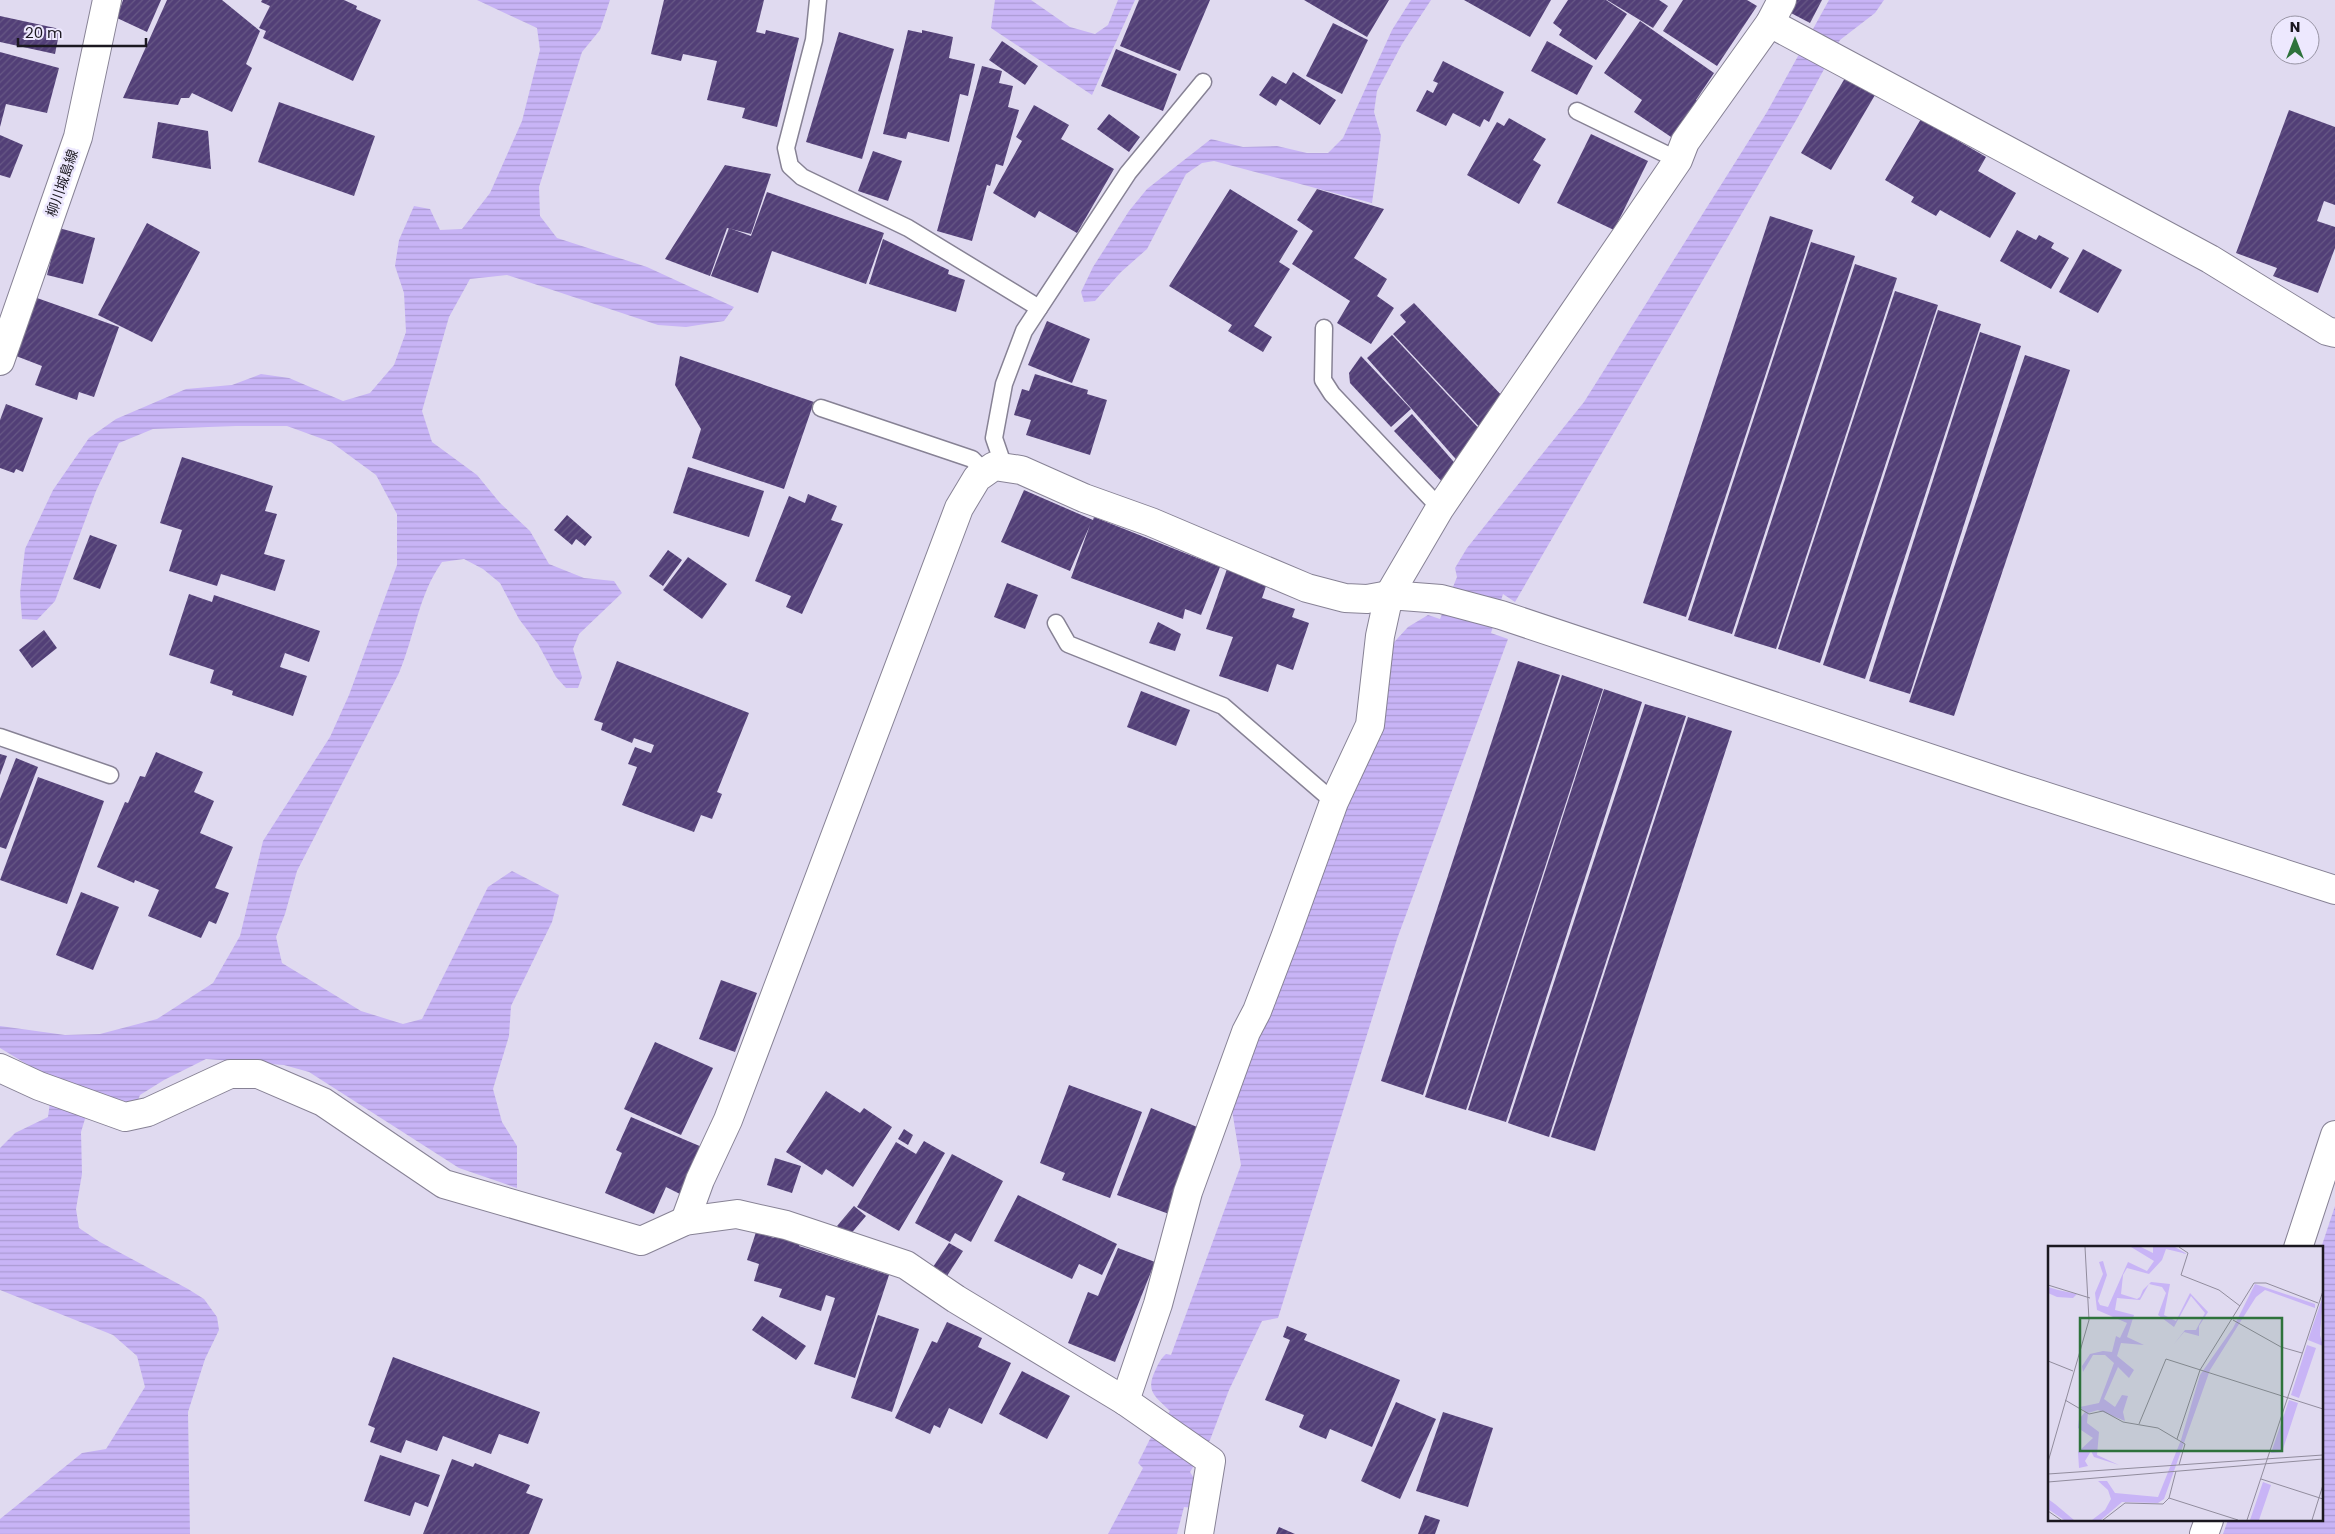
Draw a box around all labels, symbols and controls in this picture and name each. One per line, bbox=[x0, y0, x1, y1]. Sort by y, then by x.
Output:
scale bar bbox=[18, 15, 145, 47]
north arrow bbox=[2270, 15, 2320, 65]
text: N bbox=[2290, 17, 2300, 37]
text: 20 m bbox=[25, 22, 63, 43]
street label: 柳川城島線 bbox=[41, 147, 83, 219]
inset map bbox=[2048, 1246, 2322, 1522]

